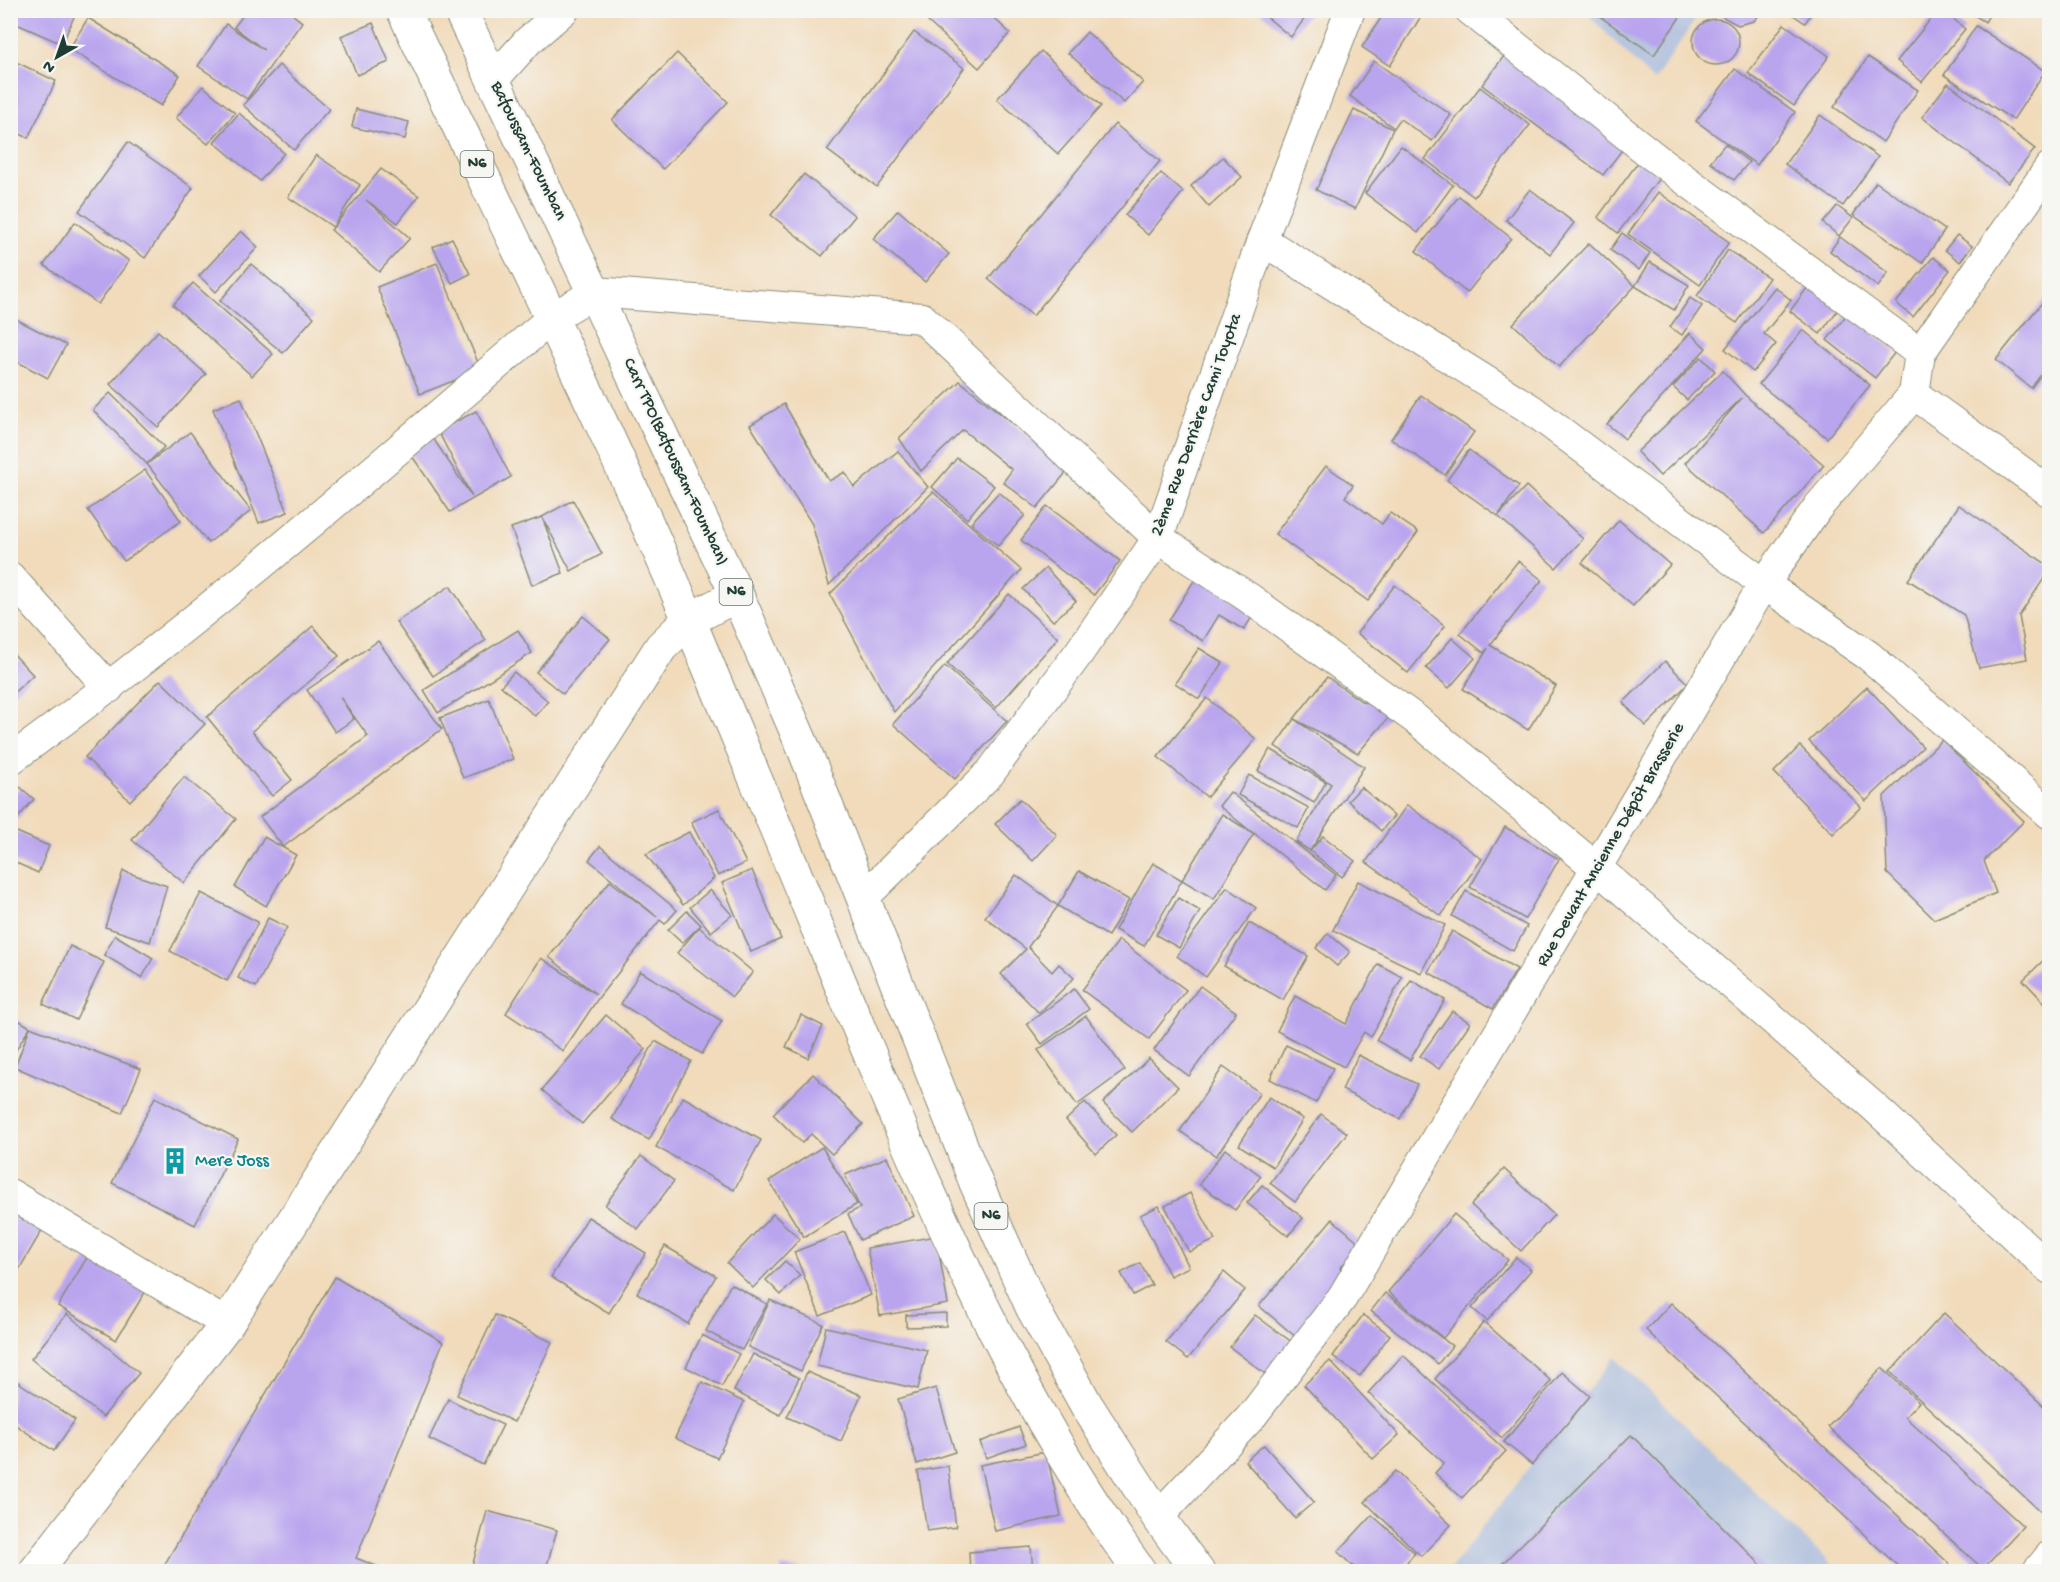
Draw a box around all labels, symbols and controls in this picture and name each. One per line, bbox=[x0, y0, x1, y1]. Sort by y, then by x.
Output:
north arrow bbox=[27, 27, 87, 87]
text: N bbox=[39, 55, 60, 76]
street label: Bafoussam-Foumban bbox=[485, 77, 571, 224]
road number: N6 bbox=[460, 151, 494, 177]
street label: 2ème Rue Derrière Cami Toyota bbox=[1147, 310, 1247, 539]
street label: Carr TPO(Bafoussam-Foumban) bbox=[618, 355, 732, 569]
road number: N6 bbox=[720, 579, 752, 605]
street label: Rue Devant Ancienne Dépôt Brasserie bbox=[1532, 719, 1690, 971]
building icon: Mere Joss bbox=[160, 1146, 190, 1176]
place label: Mere Joss bbox=[195, 1151, 270, 1172]
road number: N6 bbox=[974, 1203, 1008, 1229]

